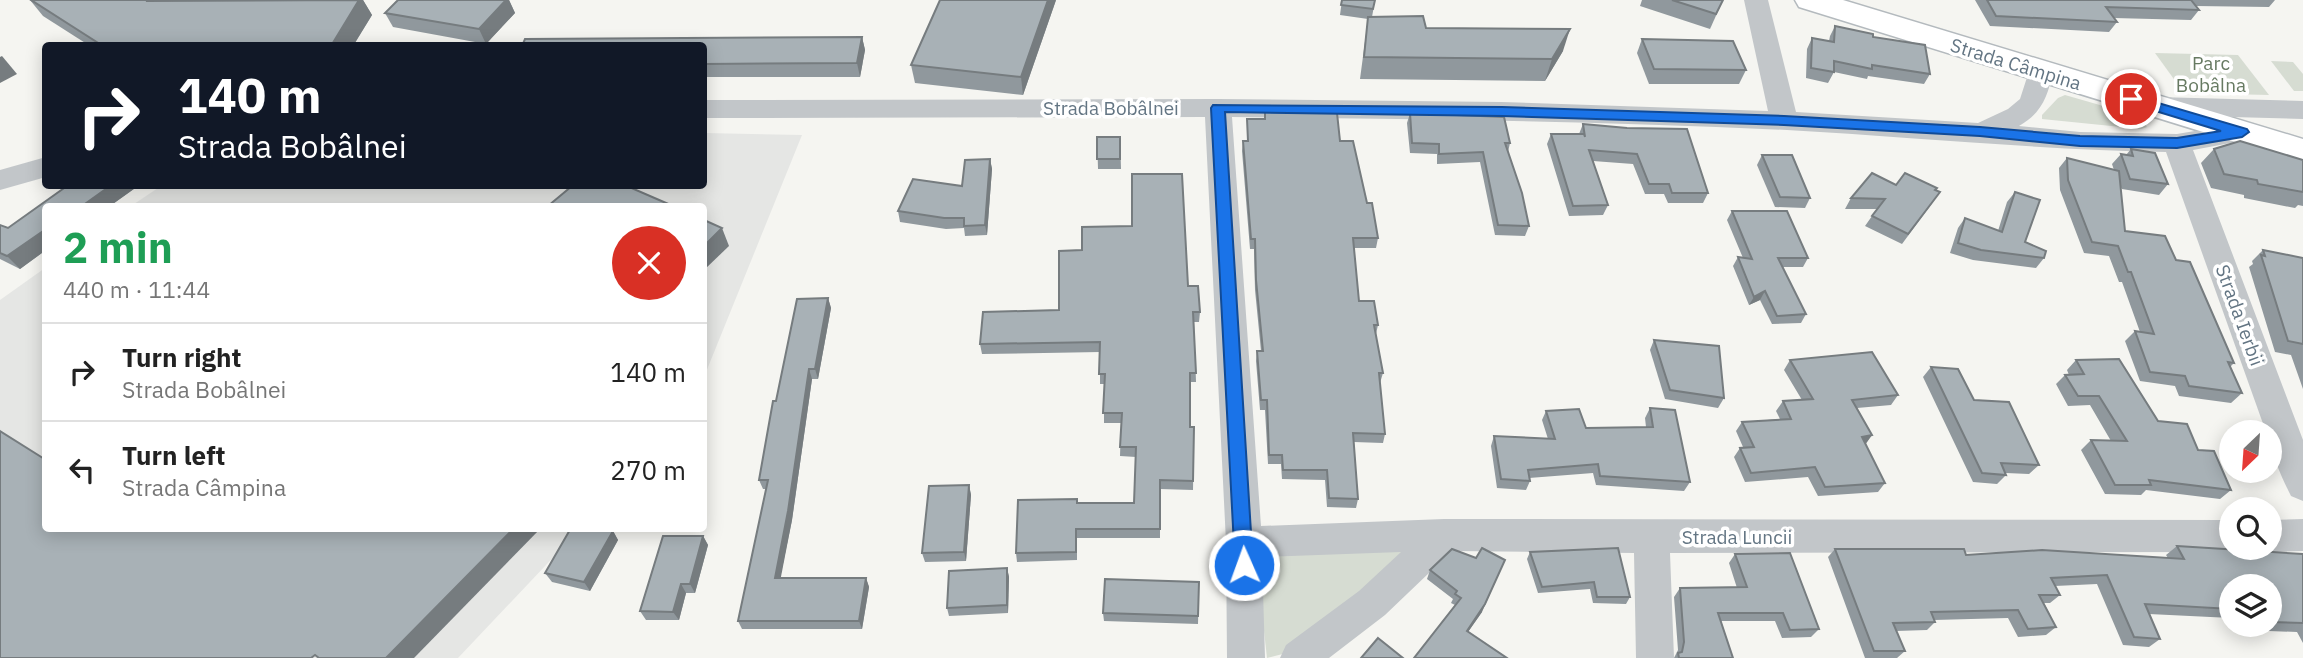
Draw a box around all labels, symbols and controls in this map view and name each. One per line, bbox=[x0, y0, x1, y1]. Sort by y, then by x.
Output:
street label: Strada Câmpina bbox=[1948, 33, 2084, 95]
park label: Parc Bobâlna bbox=[2176, 51, 2246, 97]
text: 140 m bbox=[178, 63, 322, 126]
pin bbox=[2101, 69, 2161, 129]
icon: right bbox=[63, 70, 154, 161]
icon: arrive bbox=[2112, 80, 2150, 118]
street label: Strada Bobâlnei bbox=[1043, 96, 1179, 120]
text: Strada Bobâlnei bbox=[178, 125, 407, 167]
text: 2 min bbox=[63, 220, 173, 275]
button: close bbox=[612, 226, 686, 300]
street label: Strada Ierbii bbox=[2211, 261, 2269, 369]
text: 440 m · 11:44 bbox=[63, 274, 210, 304]
text: Turn right bbox=[122, 340, 241, 374]
icon: right bbox=[63, 353, 101, 391]
text: 140 m bbox=[610, 355, 686, 389]
text: Strada Bobâlnei bbox=[122, 374, 286, 404]
north arrow bbox=[2219, 420, 2282, 483]
map controls bbox=[2219, 420, 2282, 637]
text: Turn left bbox=[122, 438, 225, 472]
icon: left bbox=[63, 451, 101, 489]
text: 270 m bbox=[610, 453, 686, 487]
text: Strada Câmpina bbox=[122, 472, 286, 502]
button: search bbox=[2219, 497, 2282, 560]
street label: Strada Luncii bbox=[1682, 525, 1792, 549]
position arrow bbox=[1207, 528, 1281, 602]
button: layers bbox=[2219, 574, 2282, 637]

